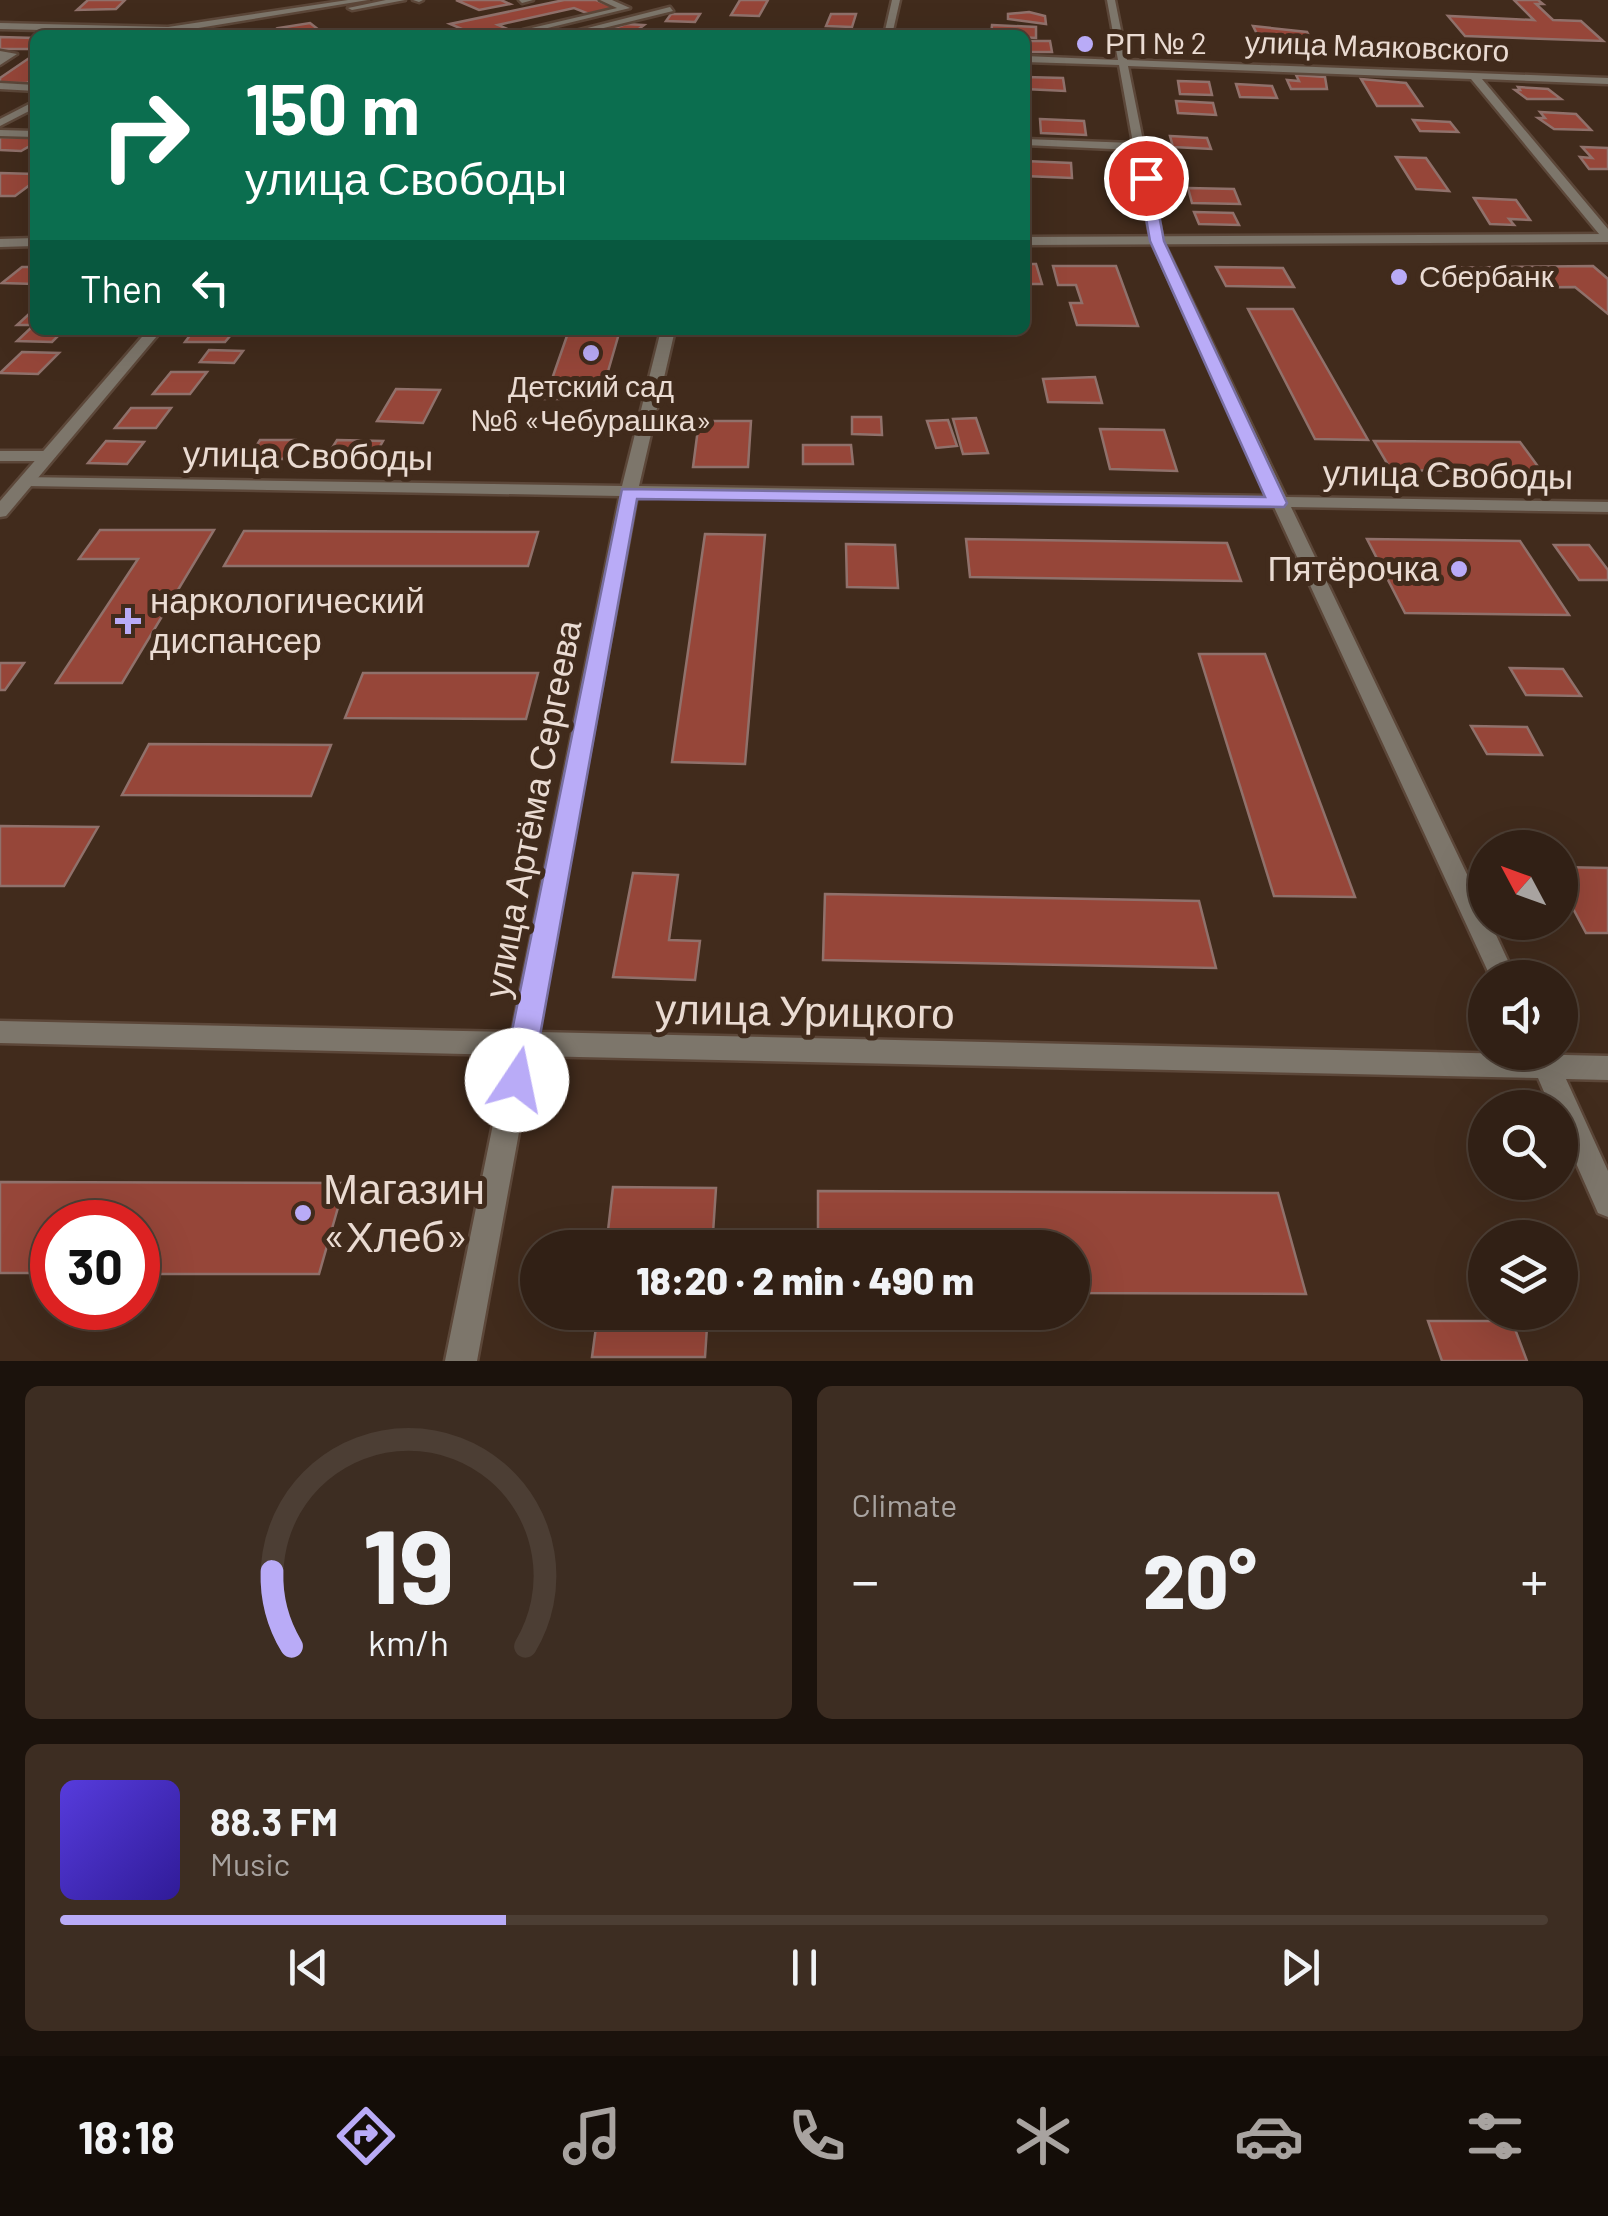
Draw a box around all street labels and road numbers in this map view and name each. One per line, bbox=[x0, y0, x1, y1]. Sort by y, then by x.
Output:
street label: улица Маяковского bbox=[1244, 22, 1510, 68]
street label: улица Свободы bbox=[182, 431, 434, 477]
street label: улица Свободы bbox=[1322, 450, 1574, 496]
street label: улица Артёма Сергеева bbox=[474, 616, 588, 1001]
street label: улица Урицкого bbox=[655, 981, 955, 1038]

